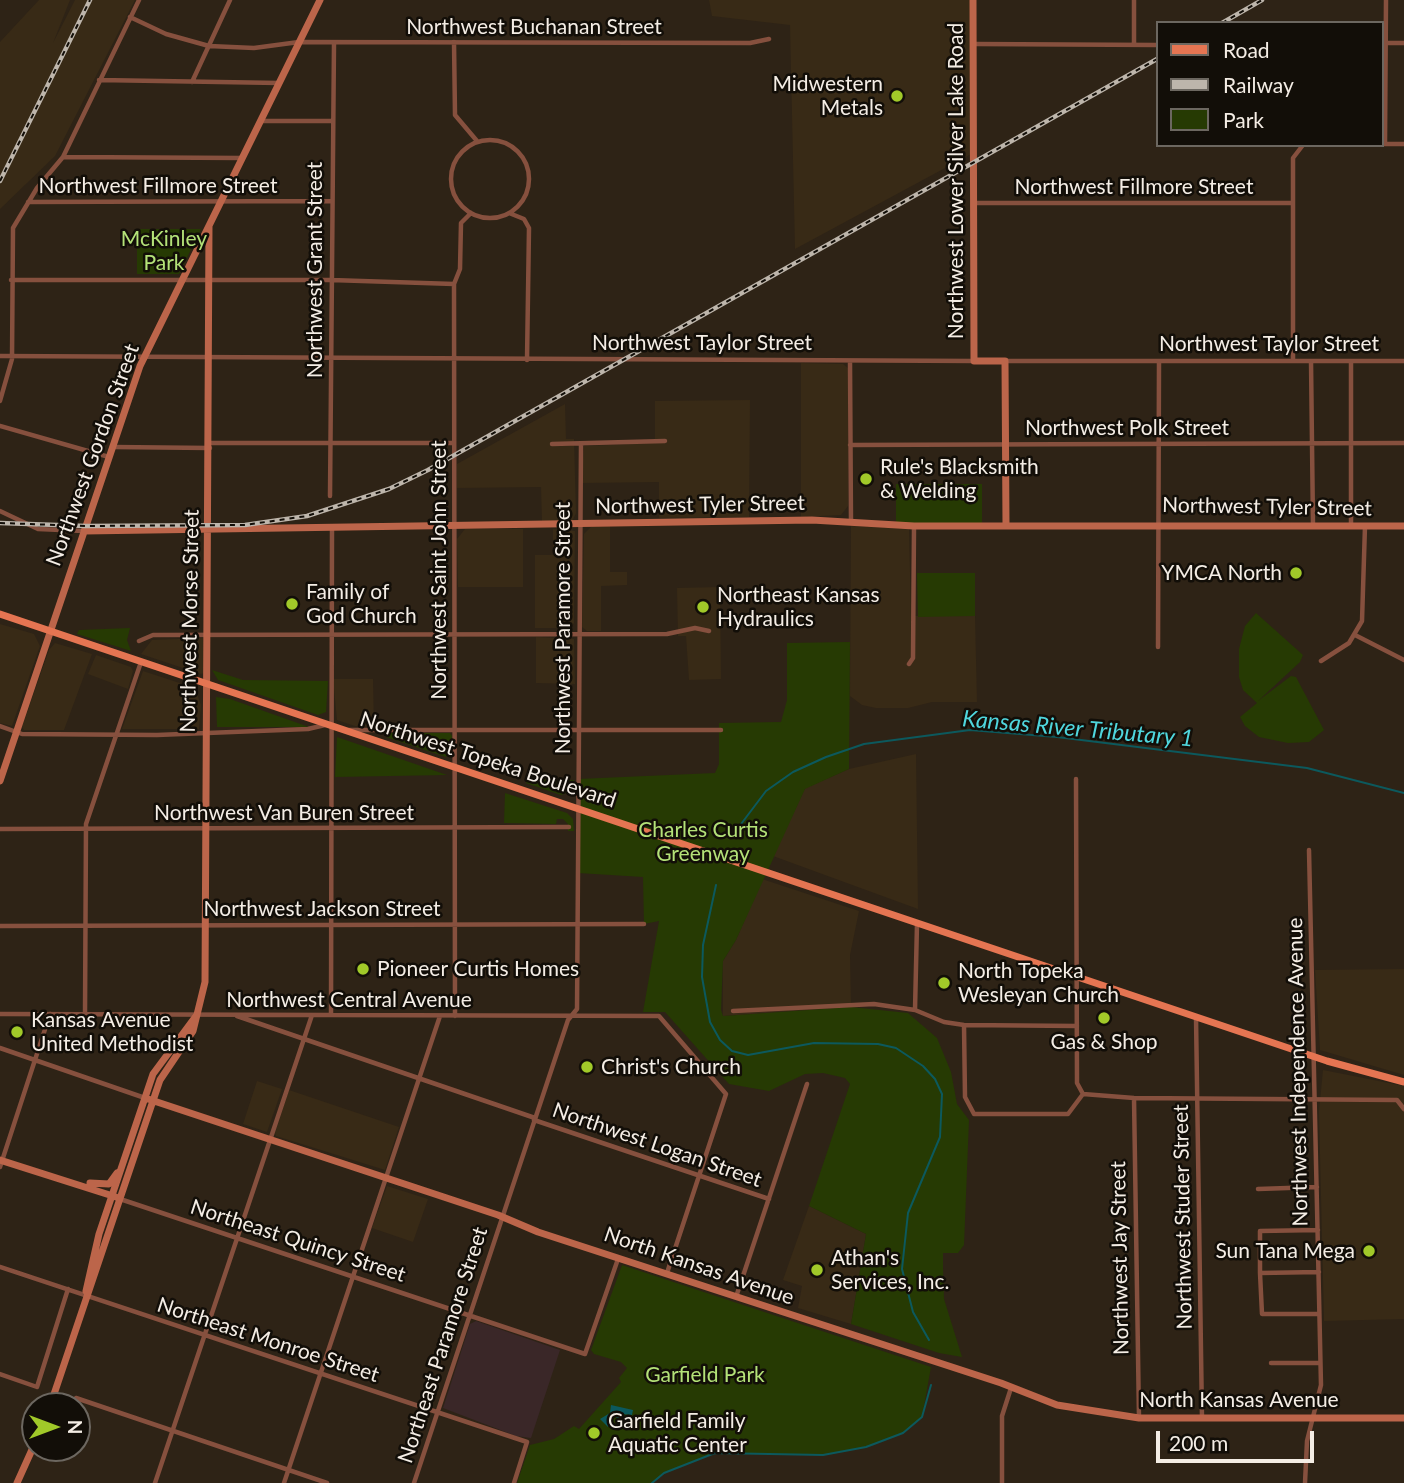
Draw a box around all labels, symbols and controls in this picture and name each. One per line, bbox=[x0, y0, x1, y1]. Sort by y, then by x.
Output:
street label: Northwest Buchanan Street bbox=[406, 14, 662, 40]
legend bbox=[1156, 21, 1383, 147]
street label: Northwest Lower Silver Lake Road bbox=[943, 23, 969, 339]
text: Road bbox=[1223, 37, 1270, 62]
place label: Midwestern Metals bbox=[772, 71, 883, 121]
text: Railway bbox=[1223, 72, 1294, 97]
marker: Midwestern Metals bbox=[889, 88, 905, 104]
text: Park bbox=[1223, 107, 1264, 132]
street label: Northwest Grant Street bbox=[302, 162, 328, 378]
street label: Northwest Fillmore Street bbox=[39, 173, 277, 199]
street label: Northwest Fillmore Street bbox=[1015, 174, 1253, 200]
park label: McKinley Park bbox=[121, 226, 207, 276]
street label: Northwest Taylor Street bbox=[592, 330, 812, 356]
street label: Northwest Taylor Street bbox=[1159, 331, 1379, 357]
street label: Northwest Gordon Street bbox=[41, 341, 145, 569]
street label: Northwest Polk Street bbox=[1025, 415, 1229, 441]
street label: Northwest Saint John Street bbox=[426, 440, 452, 700]
place label: Rule's Blacksmith & Welding bbox=[880, 454, 1039, 504]
marker: Rule's Blacksmith & Welding bbox=[858, 471, 874, 487]
street label: Northwest Tyler Street bbox=[595, 491, 805, 519]
street label: Northwest Tyler Street bbox=[1162, 493, 1372, 521]
street label: Northwest Paramore Street bbox=[550, 502, 576, 754]
street label: Northwest Morse Street bbox=[175, 509, 205, 733]
place label: YMCA North bbox=[1161, 560, 1282, 586]
marker: YMCA North bbox=[1288, 565, 1304, 581]
place label: Family of God Church bbox=[306, 579, 417, 629]
place label: Northeast Kansas Hydraulics bbox=[717, 582, 880, 632]
marker: Family of God Church bbox=[284, 596, 300, 612]
marker: Northeast Kansas Hydraulics bbox=[695, 599, 711, 615]
water label: Kansas River Tributary 1 bbox=[961, 705, 1195, 753]
street label: Northwest Topeka Boulevard bbox=[357, 707, 619, 813]
street label: Northwest Van Buren Street bbox=[154, 800, 414, 826]
park label: Charles Curtis Greenway bbox=[638, 817, 768, 867]
street label: Northwest Jackson Street bbox=[204, 896, 440, 922]
street label: Northwest Independence Avenue bbox=[1283, 917, 1313, 1227]
place label: Pioneer Curtis Homes bbox=[377, 956, 579, 982]
place label: North Topeka Wesleyan Church bbox=[958, 958, 1119, 1008]
marker: Pioneer Curtis Homes bbox=[355, 961, 371, 977]
marker: North Topeka Wesleyan Church bbox=[936, 975, 952, 991]
street label: Northwest Central Avenue bbox=[226, 987, 472, 1013]
place label: Kansas Avenue United Methodist bbox=[31, 1007, 193, 1057]
marker: Gas & Shop bbox=[1096, 1010, 1112, 1026]
marker: Kansas Avenue United Methodist bbox=[9, 1024, 25, 1040]
place label: Gas & Shop bbox=[1050, 1029, 1158, 1055]
place label: Christ's Church bbox=[601, 1054, 741, 1080]
marker: Christ's Church bbox=[579, 1059, 595, 1075]
street label: Northwest Logan Street bbox=[549, 1097, 765, 1193]
street label: Northwest Studer Street bbox=[1168, 1104, 1198, 1330]
street label: Northwest Jay Street bbox=[1106, 1161, 1134, 1355]
street label: Northeast Quincy Street bbox=[187, 1194, 409, 1288]
street label: North Kansas Avenue bbox=[601, 1222, 797, 1310]
street label: Northeast Paramore Street bbox=[393, 1224, 493, 1466]
place label: Sun Tana Mega bbox=[1215, 1238, 1355, 1264]
marker: Sun Tana Mega bbox=[1361, 1243, 1377, 1259]
place label: Athan's Services, Inc. bbox=[831, 1245, 950, 1295]
marker: Athan's Services, Inc. bbox=[809, 1262, 825, 1278]
street label: Northeast Monroe Street bbox=[154, 1292, 382, 1388]
park label: Garfield Park bbox=[645, 1362, 765, 1388]
street label: North Kansas Avenue bbox=[1139, 1387, 1339, 1413]
north arrow bbox=[21, 1392, 91, 1462]
place label: Garfield Family Aquatic Center bbox=[608, 1408, 747, 1458]
scale bar bbox=[1159, 1416, 1316, 1460]
text: N bbox=[64, 1420, 87, 1434]
marker: Garfield Family Aquatic Center bbox=[586, 1425, 602, 1441]
text: 200 m bbox=[1169, 1430, 1228, 1455]

